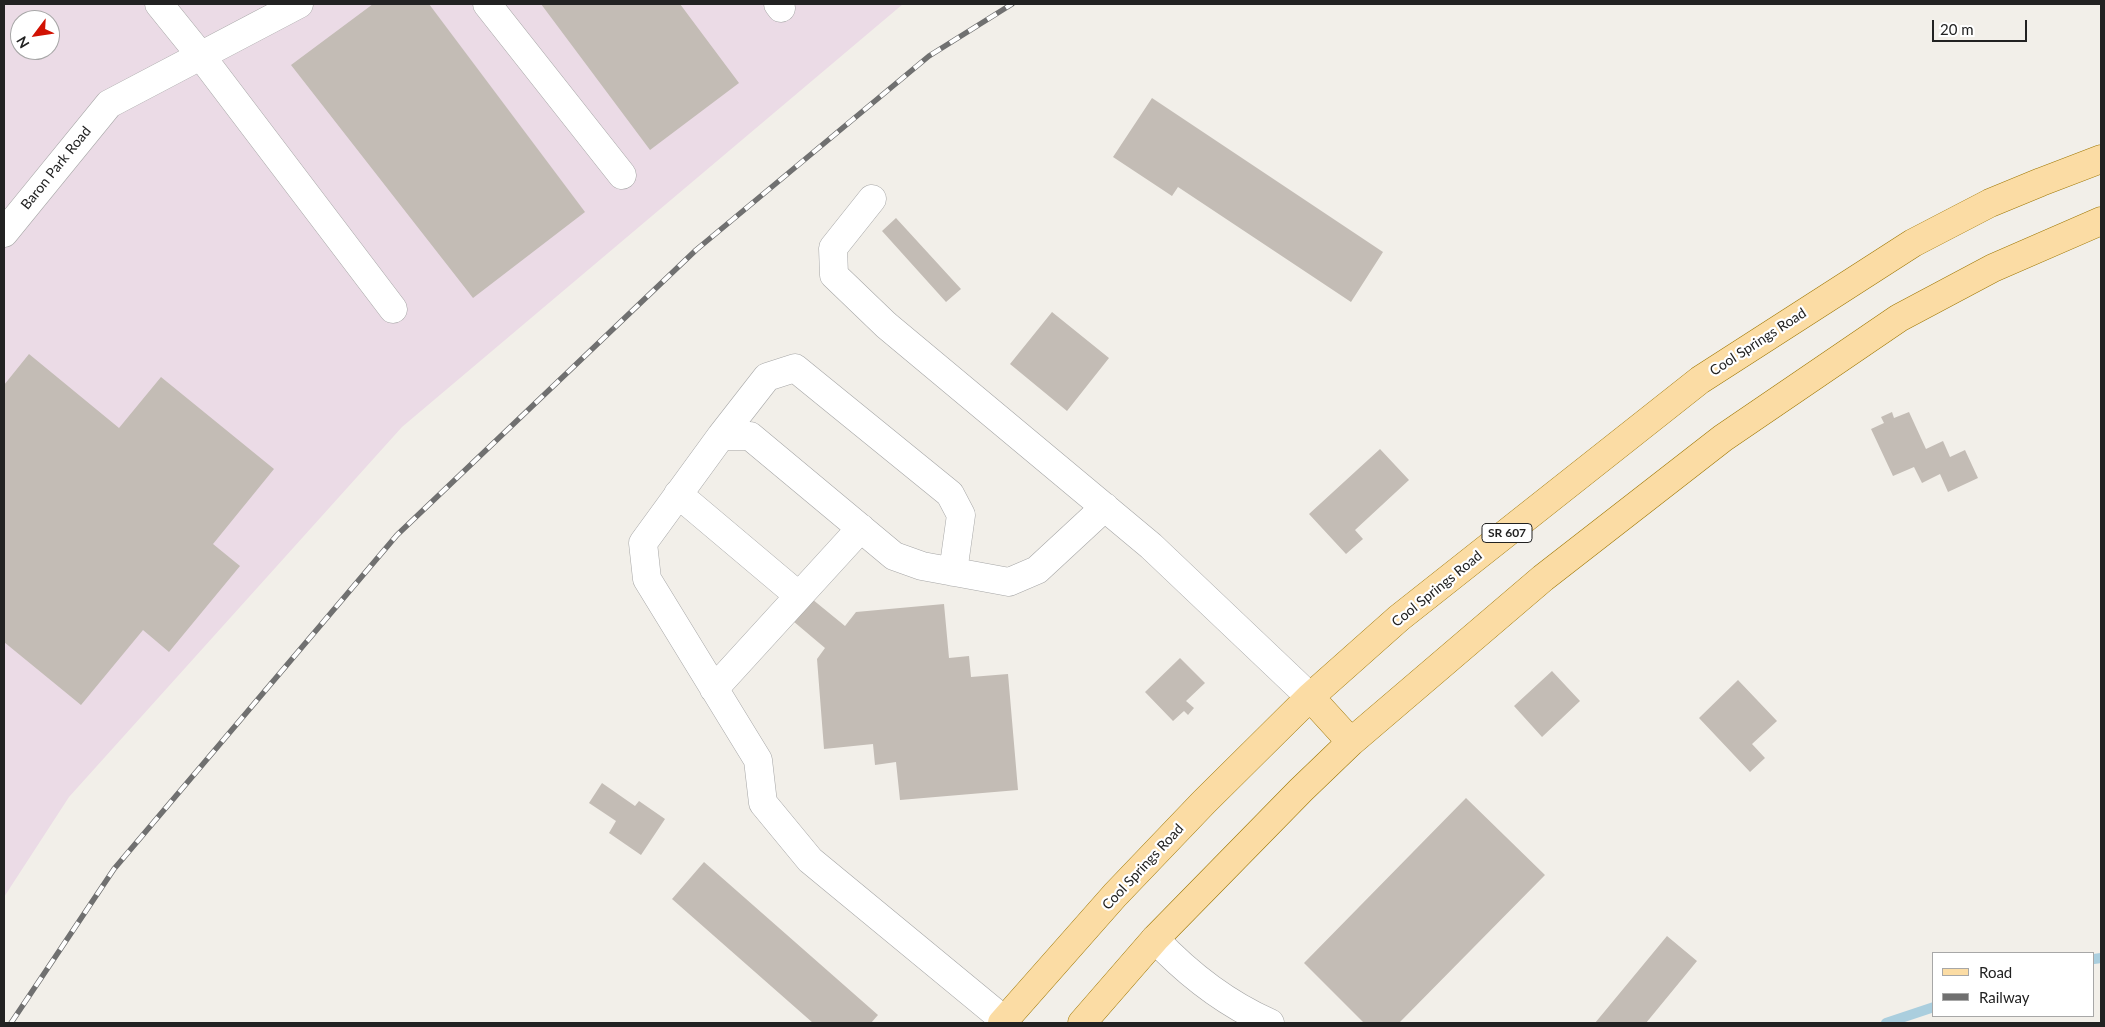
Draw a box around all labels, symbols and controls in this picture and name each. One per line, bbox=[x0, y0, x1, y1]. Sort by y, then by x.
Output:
north arrow bbox=[10, 10, 60, 60]
scale bar bbox=[1935, 10, 2030, 42]
text: 20 m bbox=[1940, 20, 1974, 38]
text: N bbox=[13, 33, 33, 51]
street label: Baron Park Road bbox=[17, 123, 95, 213]
street label: Cool Springs Road bbox=[1707, 305, 1809, 379]
road number: SR 607 bbox=[1482, 524, 1532, 542]
street label: Cool Springs Road bbox=[1388, 547, 1486, 631]
street label: Cool Springs Road bbox=[1099, 820, 1187, 914]
legend bbox=[1932, 952, 2095, 1017]
text: Road bbox=[1979, 963, 2012, 981]
text: Railway bbox=[1979, 988, 2030, 1006]

